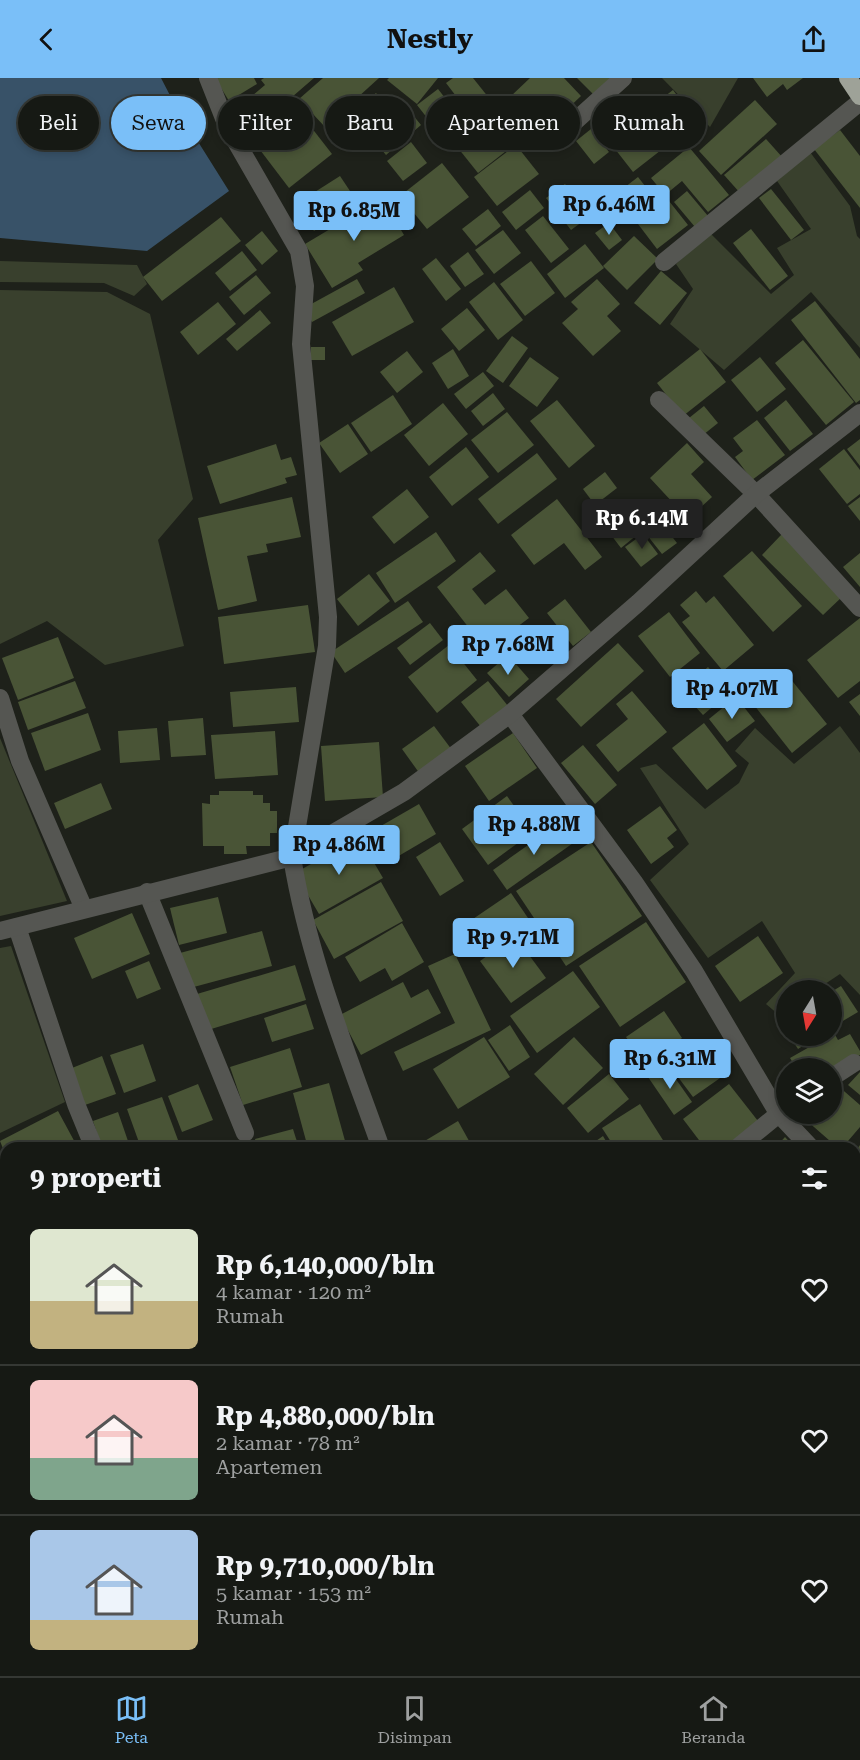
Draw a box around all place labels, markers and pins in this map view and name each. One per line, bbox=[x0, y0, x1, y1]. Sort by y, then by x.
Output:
pin: Rp 6.46M bbox=[547, 185, 671, 236]
pin: Rp 6.85M bbox=[292, 191, 416, 242]
pin: Rp 6.14M bbox=[580, 499, 704, 550]
pin: Rp 7.68M bbox=[446, 625, 570, 676]
pin: Rp 4.07M bbox=[670, 669, 794, 720]
pin: Rp 4.88M bbox=[472, 805, 596, 856]
pin: Rp 4.86M bbox=[277, 825, 401, 876]
pin: Rp 9.71M bbox=[451, 918, 575, 969]
pin: Rp 6.31M bbox=[608, 1039, 732, 1090]

